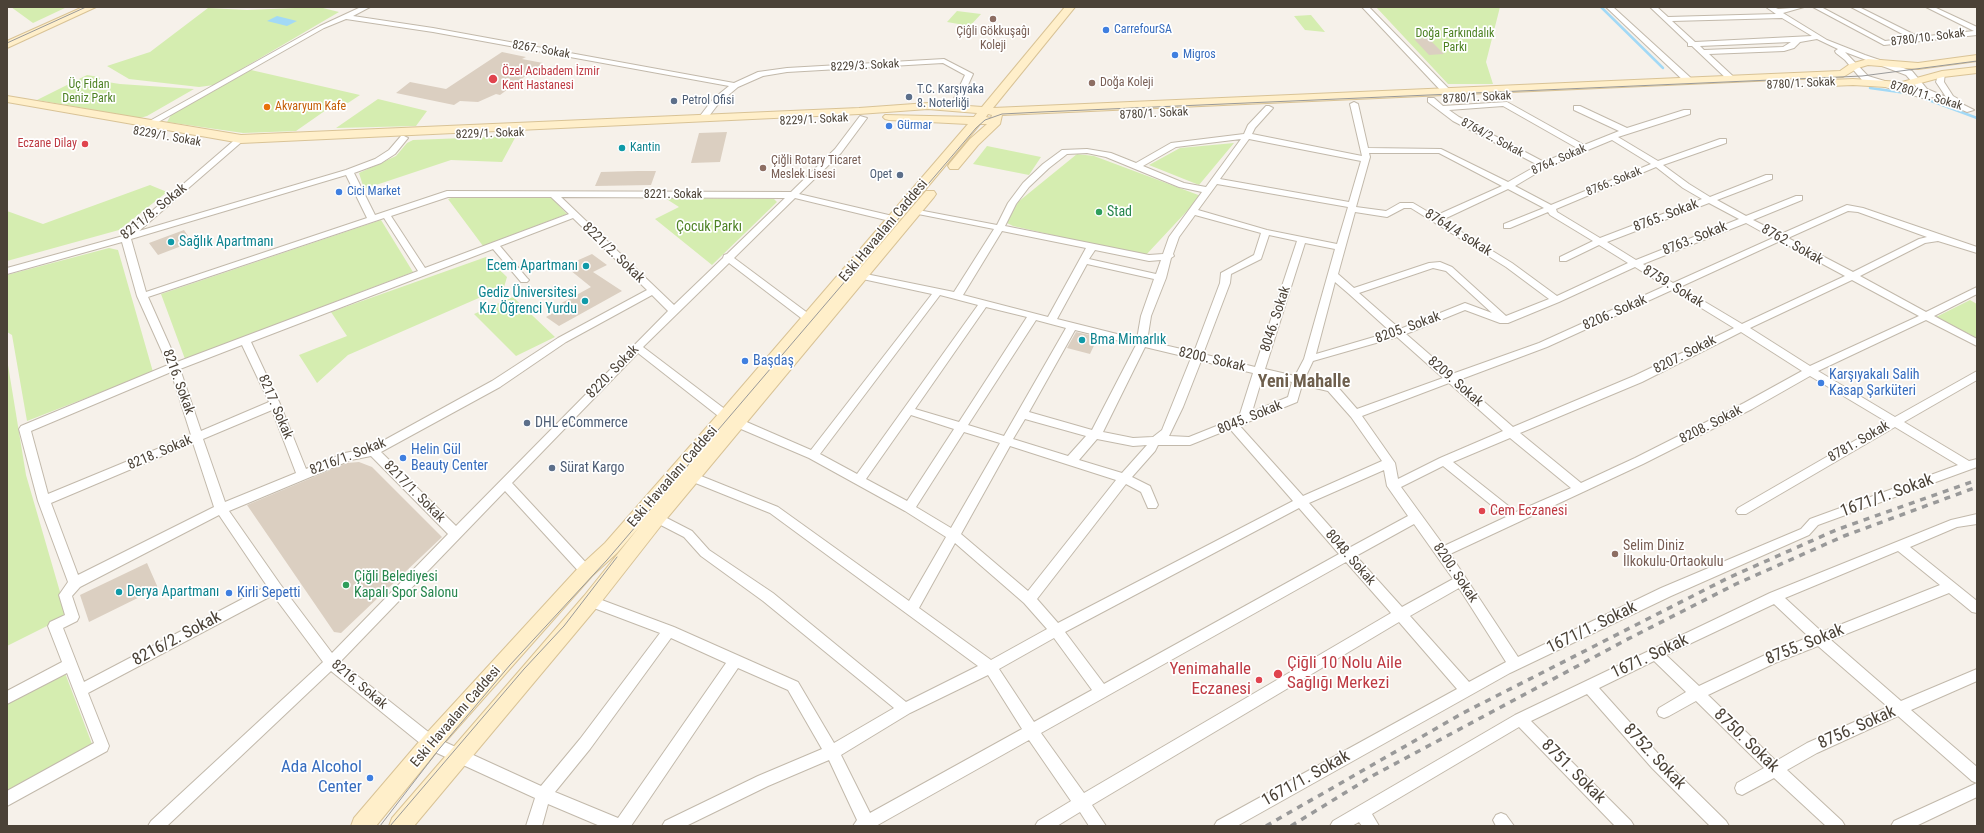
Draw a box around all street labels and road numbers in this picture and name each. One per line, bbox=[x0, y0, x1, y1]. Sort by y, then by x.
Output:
street label: 8780/10. Sokak bbox=[1890, 26, 1966, 50]
street label: 8267. Sokak bbox=[511, 38, 571, 62]
street label: 8229/3. Sokak bbox=[830, 57, 900, 75]
street label: 8780/1. Sokak bbox=[1766, 75, 1836, 93]
street label: 8780/11. Sokak bbox=[1888, 78, 1964, 114]
street label: 8780/1. Sokak bbox=[1442, 89, 1512, 107]
street label: 8780/1. Sokak bbox=[1119, 105, 1189, 123]
street label: 8229/1. Sokak bbox=[779, 111, 849, 129]
street label: 8764/2. Sokak bbox=[1458, 115, 1526, 161]
street label: 8229/1. Sokak bbox=[132, 124, 202, 150]
street label: 8229/1. Sokak bbox=[455, 126, 525, 142]
street label: 8764. Sokak bbox=[1529, 142, 1589, 178]
street label: 8766. Sokak bbox=[1584, 164, 1644, 200]
street label: Eski Havaalanı Caddesi bbox=[836, 176, 932, 286]
street label: 8211/8. Sokak bbox=[118, 180, 190, 244]
street label: 8221. Sokak bbox=[644, 188, 702, 202]
street label: 8765. Sokak bbox=[1631, 196, 1701, 236]
street label: 8764/4 sokak bbox=[1421, 206, 1495, 260]
street label: 8763. Sokak bbox=[1660, 218, 1730, 260]
street label: 8221/2. Sokak bbox=[578, 219, 648, 287]
street label: 8762. Sokak bbox=[1758, 221, 1826, 269]
street label: 8759. Sokak bbox=[1639, 262, 1707, 312]
street label: 8046. Sokak bbox=[1257, 284, 1295, 354]
street label: 8206. Sokak bbox=[1580, 291, 1650, 335]
street label: 8205. Sokak bbox=[1373, 308, 1443, 348]
street label: 8207. Sokak bbox=[1651, 332, 1719, 378]
street label: 8220. Sokak bbox=[583, 342, 643, 402]
street label: 8200. Sokak bbox=[1177, 344, 1247, 376]
street label: 8216. Sokak bbox=[158, 347, 198, 417]
street label: 8209. Sokak bbox=[1424, 353, 1486, 411]
street label: 8217. Sokak bbox=[254, 372, 296, 442]
street label: 8045. Sokak bbox=[1215, 397, 1285, 439]
street label: 8208. Sokak bbox=[1677, 402, 1745, 448]
street label: 8781. Sokak bbox=[1825, 418, 1893, 466]
street label: Eski Havaalanı Caddesi bbox=[624, 423, 722, 531]
street label: 8218. Sokak bbox=[125, 432, 195, 474]
street label: 8216/1. Sokak bbox=[308, 435, 388, 479]
street label: 8217/1. Sokak bbox=[380, 458, 448, 526]
street label: 1671/1. Sokak bbox=[1838, 470, 1936, 522]
street label: 8048. Sokak bbox=[1321, 527, 1379, 589]
street label: 8200. Sokak bbox=[1429, 540, 1481, 606]
street label: 1671/1. Sokak bbox=[1544, 597, 1640, 659]
street label: 8216/2. Sokak bbox=[129, 607, 225, 671]
street label: 8755. Sokak bbox=[1763, 620, 1847, 670]
street label: 1671. Sokak bbox=[1608, 630, 1692, 684]
street label: 8216. Sokak bbox=[327, 657, 391, 713]
street label: Eski Havaalanı Caddesi bbox=[407, 663, 505, 771]
street label: 8756. Sokak bbox=[1815, 702, 1899, 754]
street label: 8750. Sokak bbox=[1709, 705, 1783, 777]
street label: 8752. Sokak bbox=[1618, 720, 1690, 794]
street label: 8751. Sokak bbox=[1537, 736, 1609, 808]
street label: 1671/1. Sokak bbox=[1258, 746, 1354, 812]

